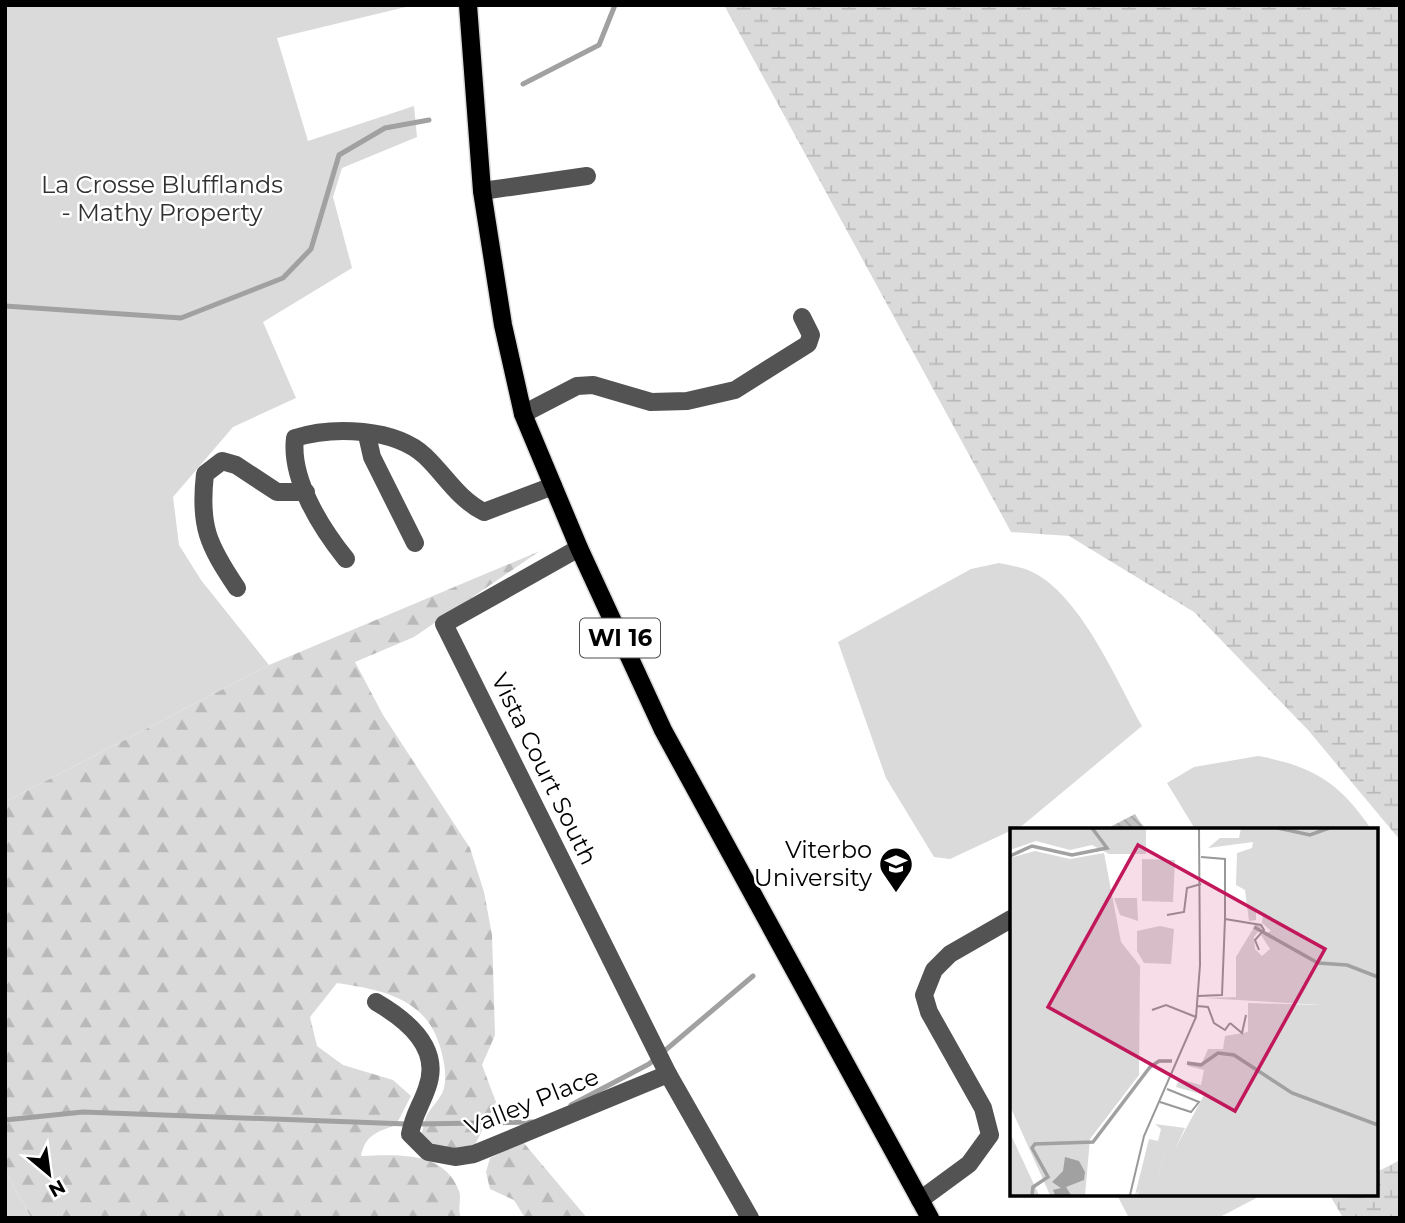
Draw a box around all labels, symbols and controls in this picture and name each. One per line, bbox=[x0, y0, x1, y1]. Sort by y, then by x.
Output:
park label: La Crosse Blufflands - Mathy Property bbox=[41, 170, 283, 227]
road number: WI 16 bbox=[580, 618, 660, 658]
street label: Vista Court South bbox=[485, 668, 603, 869]
inset map bbox=[1010, 828, 1377, 1195]
place label: Viterbo University bbox=[754, 835, 872, 892]
school or university icon: Viterbo University bbox=[877, 845, 915, 894]
street label: Valley Place bbox=[461, 1062, 603, 1142]
north arrow bbox=[14, 1139, 84, 1209]
text: N bbox=[45, 1175, 69, 1202]

